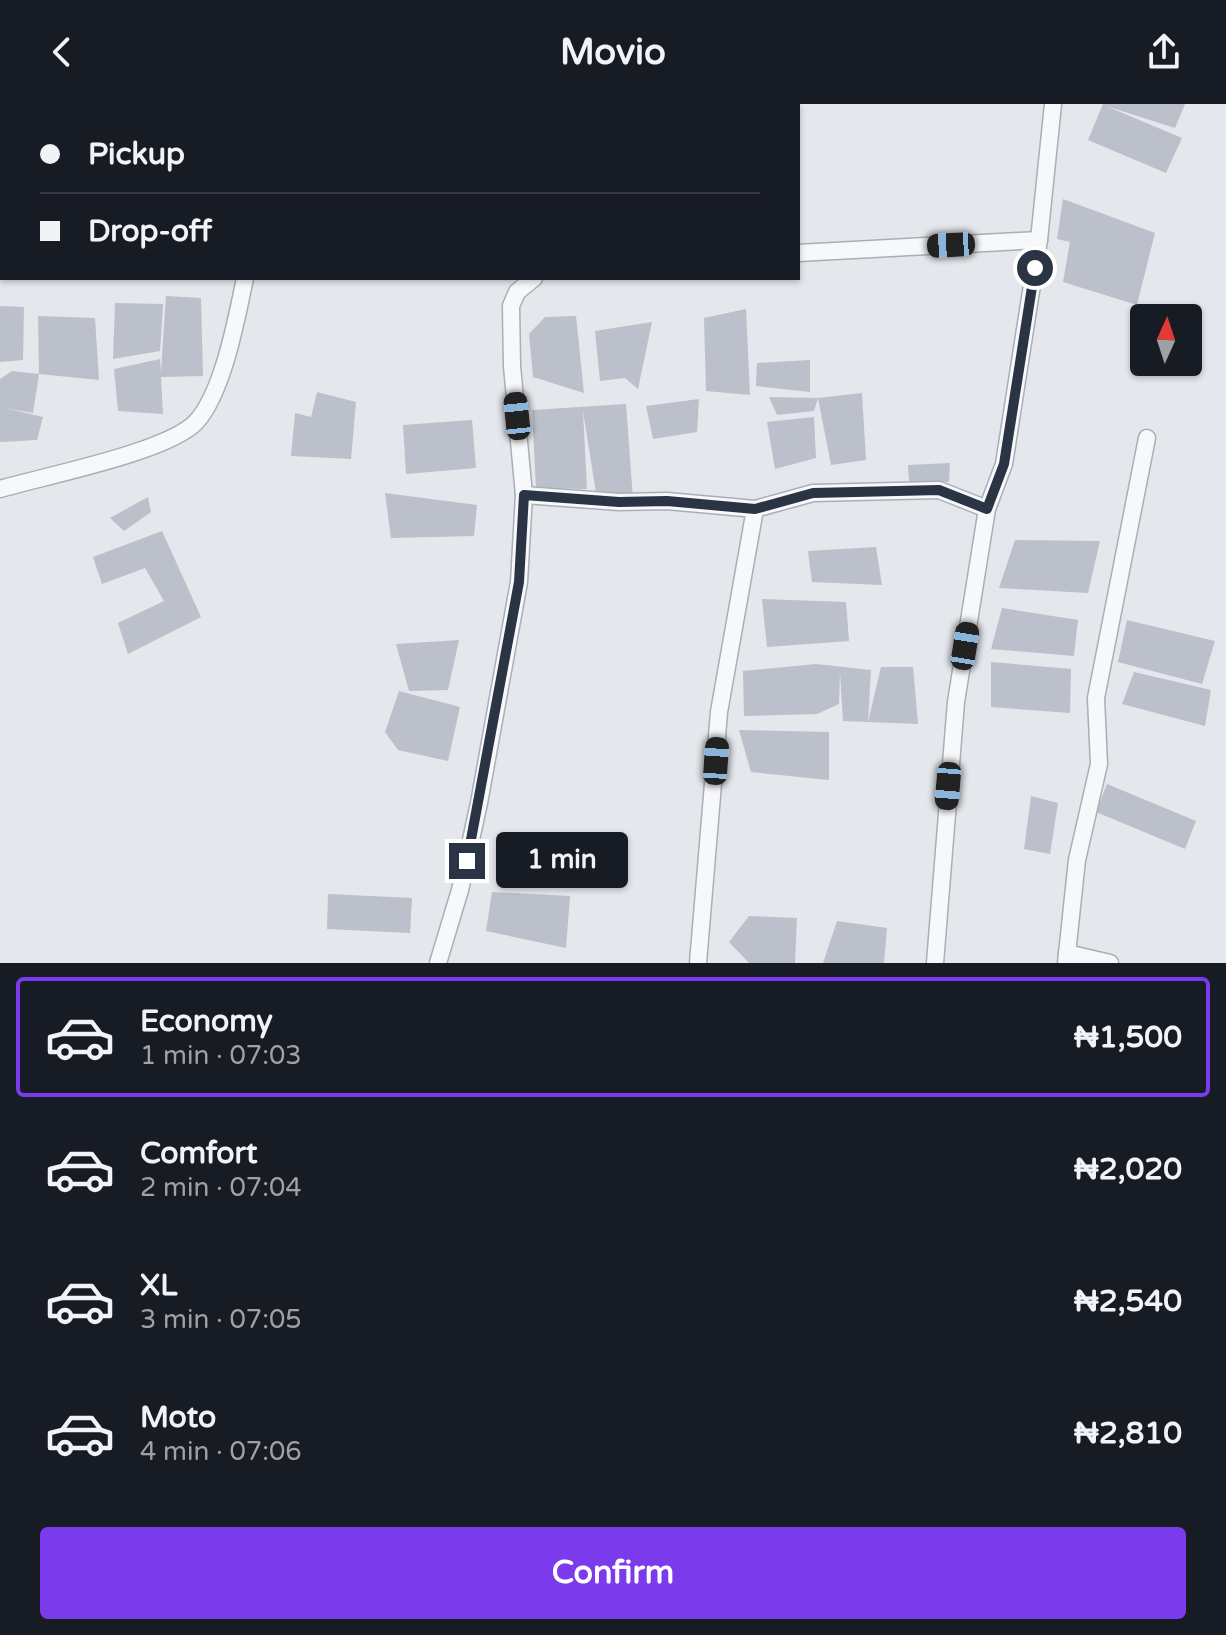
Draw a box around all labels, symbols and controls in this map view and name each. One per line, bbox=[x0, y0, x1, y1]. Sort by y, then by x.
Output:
icon: back bbox=[40, 30, 84, 74]
icon: share bbox=[1142, 30, 1186, 74]
text: Movio bbox=[560, 31, 666, 74]
text: Pickup bbox=[88, 136, 185, 173]
text: Drop-off bbox=[88, 213, 212, 250]
car bbox=[926, 232, 976, 258]
route start bbox=[1017, 250, 1053, 286]
north arrow bbox=[1130, 304, 1202, 376]
map controls bbox=[1130, 304, 1202, 376]
car bbox=[503, 391, 531, 441]
car bbox=[949, 620, 981, 672]
car bbox=[702, 736, 730, 786]
car bbox=[934, 761, 962, 811]
callout: 1 min bbox=[495, 833, 627, 889]
route end bbox=[449, 843, 485, 879]
text: 1 min bbox=[527, 844, 597, 875]
icon: car bbox=[44, 1001, 116, 1073]
text: Economy bbox=[140, 1003, 273, 1040]
text: ₦1,500 bbox=[1074, 1019, 1182, 1056]
text: 1 min · 07:03 bbox=[140, 1040, 302, 1071]
icon: car bbox=[44, 1133, 116, 1205]
text: Comfort bbox=[140, 1135, 258, 1172]
text: ₦2,020 bbox=[1074, 1151, 1182, 1188]
text: 2 min · 07:04 bbox=[140, 1172, 302, 1203]
icon: car bbox=[44, 1265, 116, 1337]
text: XL bbox=[140, 1267, 177, 1304]
text: ₦2,540 bbox=[1074, 1283, 1182, 1320]
text: 3 min · 07:05 bbox=[140, 1304, 302, 1335]
icon: car bbox=[44, 1397, 116, 1469]
text: Moto bbox=[140, 1399, 216, 1436]
text: ₦2,810 bbox=[1074, 1415, 1182, 1452]
text: 4 min · 07:06 bbox=[140, 1436, 302, 1467]
button: Confirm bbox=[40, 1527, 1186, 1619]

